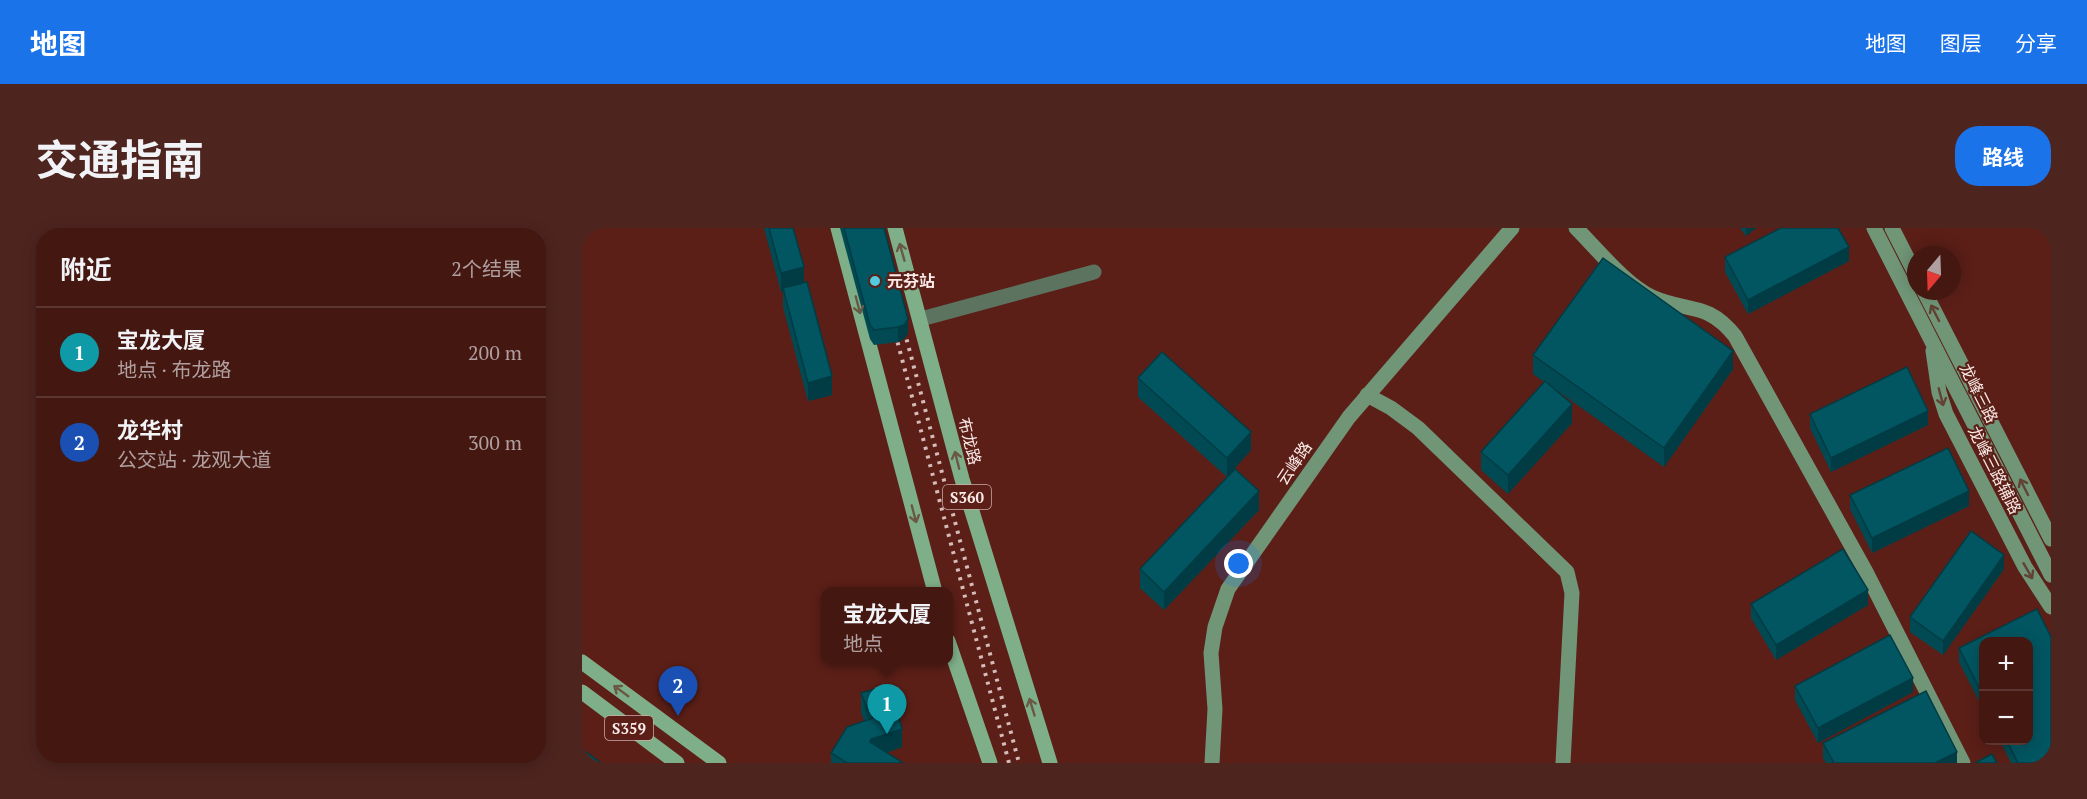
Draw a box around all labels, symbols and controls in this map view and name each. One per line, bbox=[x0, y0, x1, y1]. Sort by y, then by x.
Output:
text: 地图 bbox=[30, 25, 86, 62]
text: 地图 bbox=[1865, 29, 1907, 57]
text: 图层 bbox=[1940, 29, 1982, 57]
text: 分享 bbox=[2015, 29, 2057, 57]
button: 路线 bbox=[1955, 126, 2051, 186]
text: 交通指南 bbox=[36, 131, 204, 187]
one-way arrow bbox=[896, 242, 907, 261]
north arrow bbox=[1907, 246, 1961, 300]
text: 附近 bbox=[60, 252, 112, 286]
text: 2个结果 bbox=[451, 255, 522, 282]
place label: 元芬站 bbox=[887, 270, 935, 292]
marker: 元芬站 bbox=[868, 274, 882, 288]
one-way arrow bbox=[853, 295, 865, 314]
one-way arrow bbox=[1929, 304, 1941, 322]
text: 宝龙大厦 bbox=[117, 325, 205, 354]
text: 1 bbox=[74, 339, 85, 366]
text: 200 m bbox=[468, 339, 522, 366]
text: 地点 · 布龙路 bbox=[117, 356, 232, 383]
street label: 龙峰三路 bbox=[1955, 359, 2003, 427]
one-way arrow bbox=[1936, 387, 1947, 406]
text: 龙华村 bbox=[117, 415, 183, 444]
street label: 布龙路 bbox=[954, 415, 986, 467]
street label: 龙峰三路辅路 bbox=[1963, 422, 2027, 518]
text: 2 bbox=[74, 429, 85, 456]
text: 300 m bbox=[468, 429, 522, 456]
street label: 云峰路 bbox=[1271, 437, 1317, 489]
text: 公交站 · 龙观大道 bbox=[117, 446, 272, 473]
one-way arrow bbox=[950, 451, 962, 470]
one-way arrow bbox=[2018, 478, 2030, 496]
road number: S360 bbox=[943, 485, 991, 509]
one-way arrow bbox=[908, 504, 920, 523]
your location bbox=[1224, 549, 1253, 578]
one-way arrow bbox=[2022, 562, 2034, 579]
popup bbox=[821, 587, 953, 665]
text: 宝龙大厦 bbox=[843, 599, 931, 628]
text: 地点 bbox=[843, 630, 883, 657]
map controls bbox=[1979, 637, 2033, 745]
button: + bbox=[1979, 637, 2033, 691]
pin: 2 bbox=[658, 666, 698, 716]
pin: 1 bbox=[868, 684, 906, 734]
one-way arrow bbox=[614, 685, 630, 697]
button: − bbox=[1979, 691, 2033, 745]
one-way arrow bbox=[1026, 698, 1037, 717]
road number: S359 bbox=[605, 716, 653, 740]

